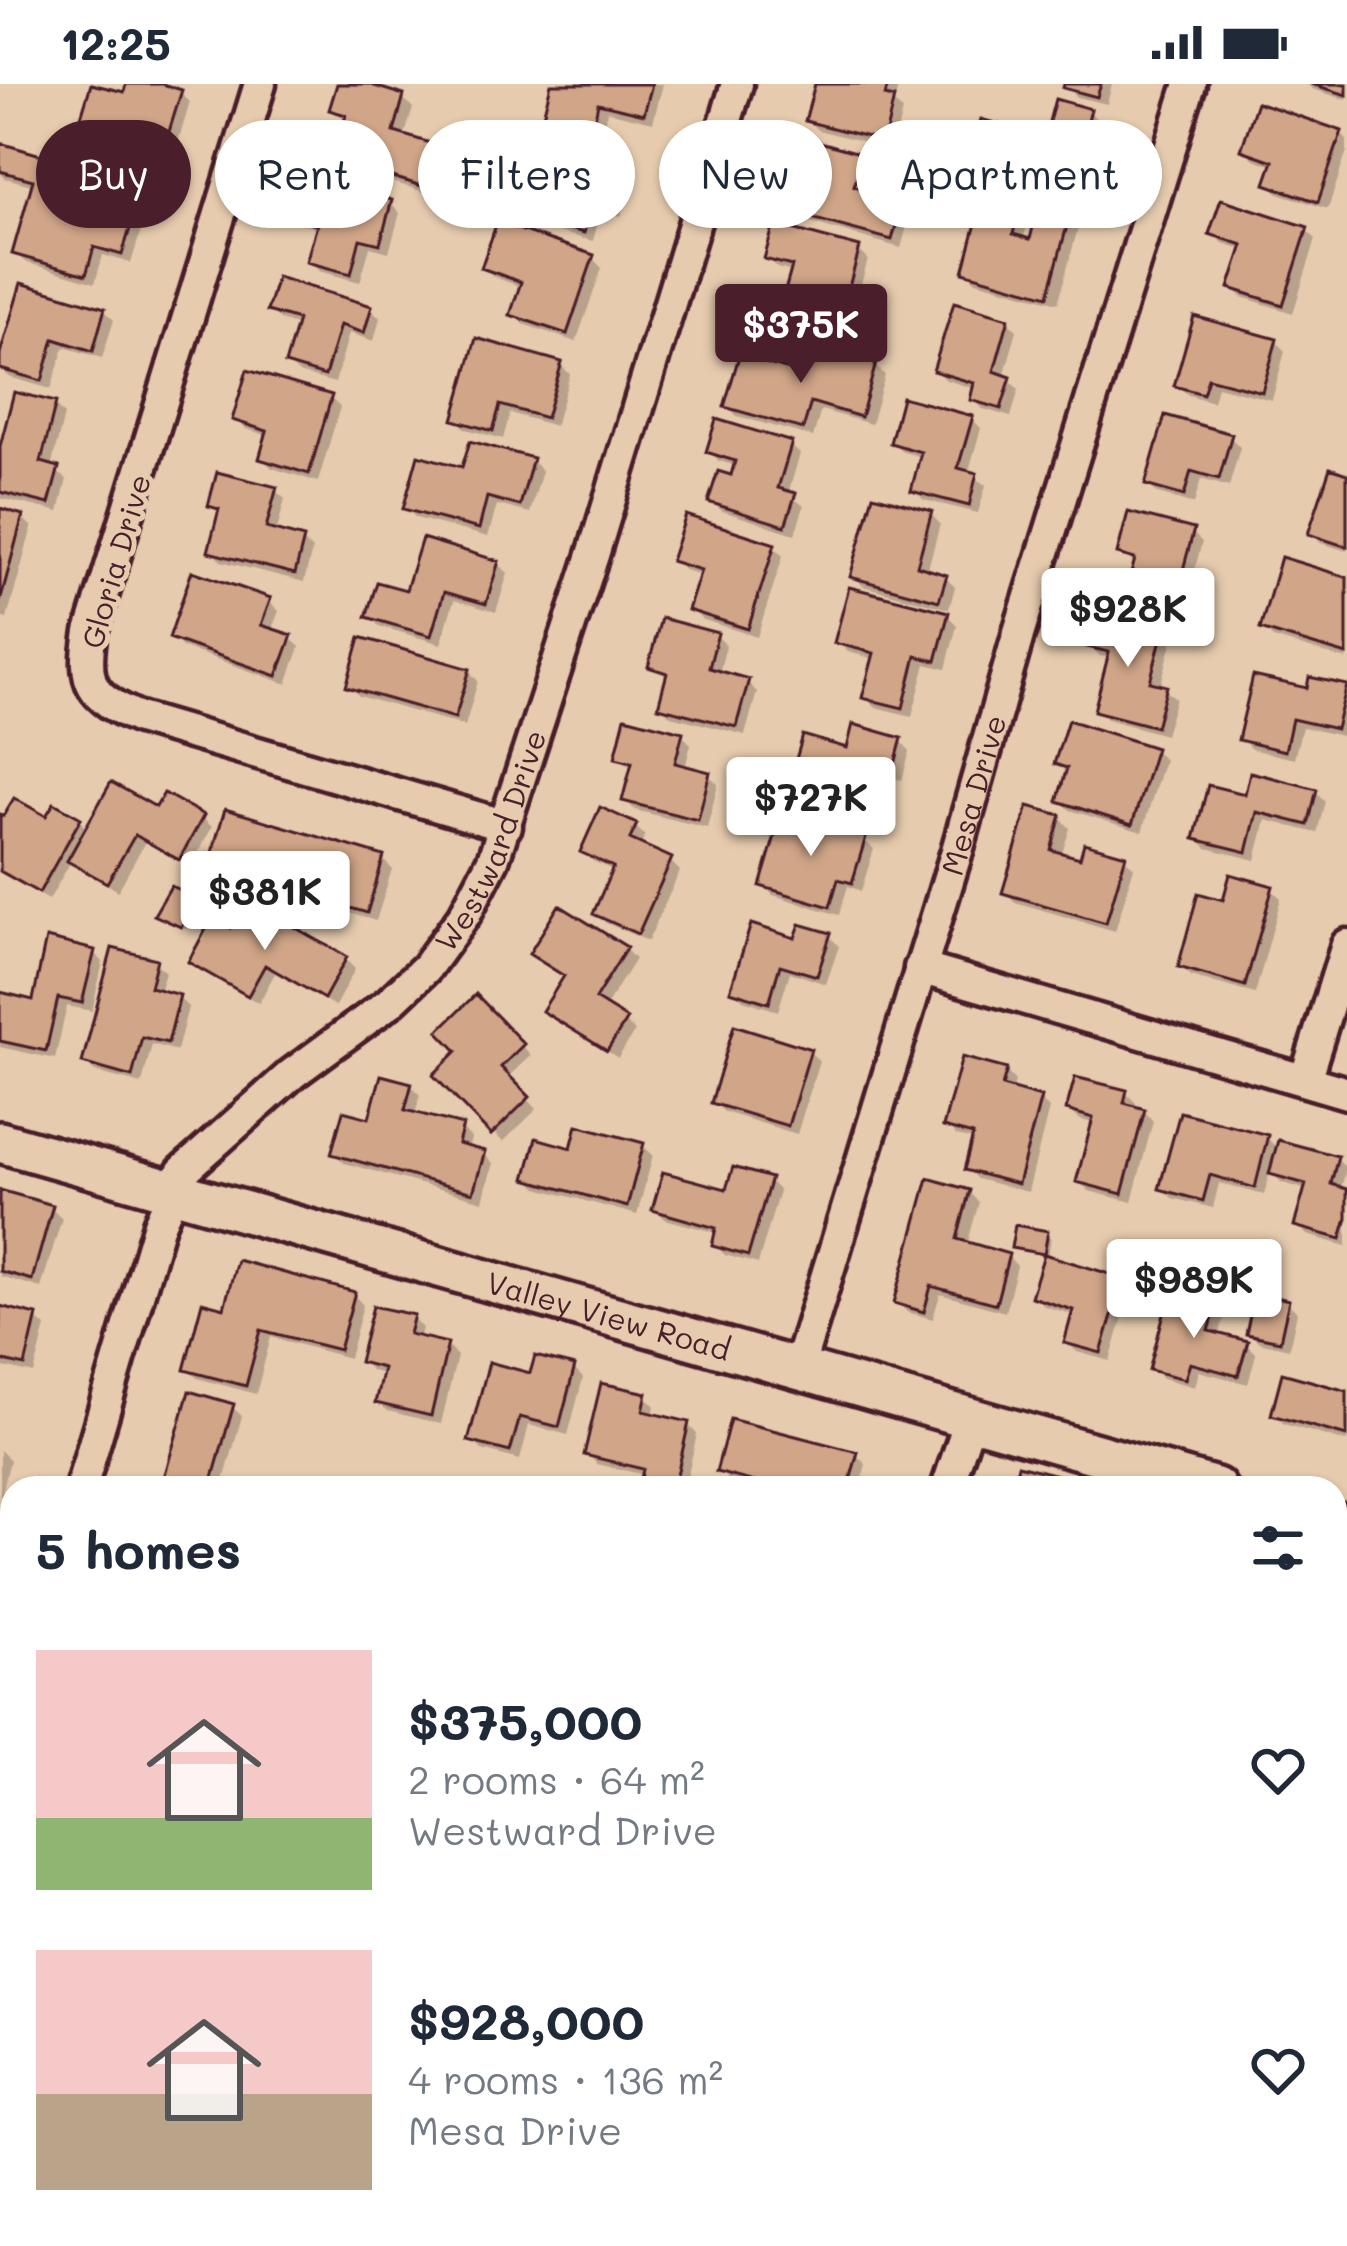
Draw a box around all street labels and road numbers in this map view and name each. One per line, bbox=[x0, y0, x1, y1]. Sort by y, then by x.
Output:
street label: Gloria Drive bbox=[71, 469, 159, 653]
street label: Mesa Drive bbox=[931, 710, 1015, 880]
street label: Westward Drive bbox=[425, 725, 554, 959]
street label: Valley View Road bbox=[482, 1262, 735, 1369]

